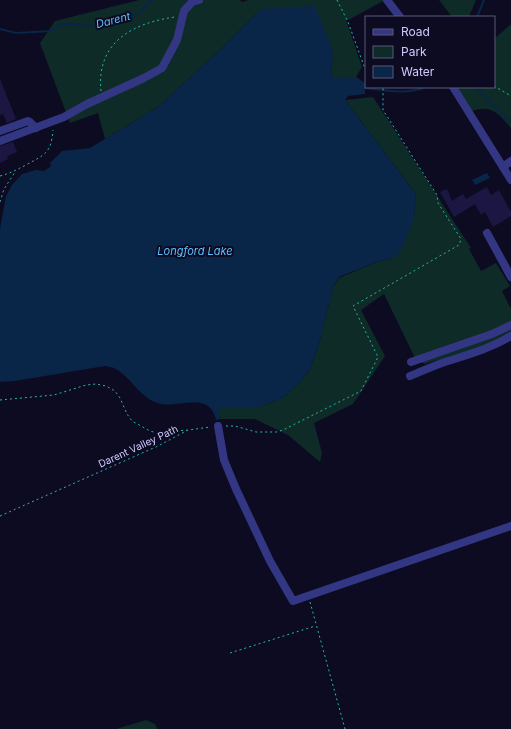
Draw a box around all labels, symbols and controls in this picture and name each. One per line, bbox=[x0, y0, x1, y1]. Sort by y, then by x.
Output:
water label: Darent bbox=[94, 9, 132, 31]
legend bbox=[365, 16, 495, 88]
text: Road bbox=[401, 24, 430, 39]
text: Park bbox=[401, 44, 427, 59]
text: Water bbox=[401, 64, 435, 79]
water label: Longford Lake bbox=[157, 244, 233, 258]
street label: Darent Valley Path bbox=[96, 422, 180, 470]

